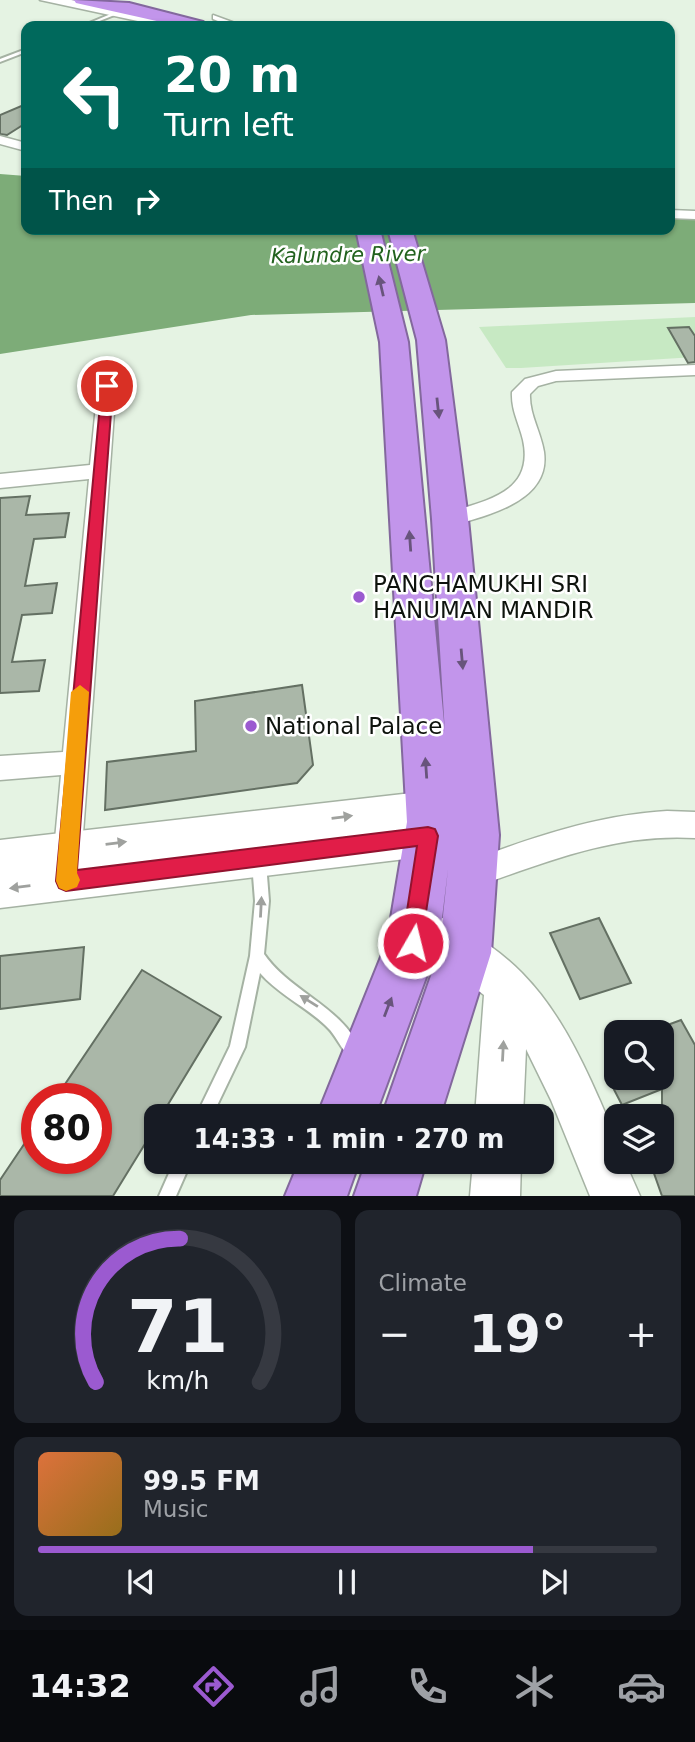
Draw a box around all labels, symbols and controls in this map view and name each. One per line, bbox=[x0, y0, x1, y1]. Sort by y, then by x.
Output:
text: 20 m bbox=[164, 47, 300, 104]
icon: left bbox=[49, 49, 140, 140]
text: Turn left bbox=[164, 106, 294, 144]
icon: right bbox=[128, 182, 166, 220]
text: Then bbox=[49, 186, 114, 216]
water label: Kalundre River bbox=[271, 242, 427, 268]
one-way arrow bbox=[375, 275, 386, 297]
pin bbox=[77, 356, 137, 416]
icon: arrive bbox=[88, 367, 126, 405]
one-way arrow bbox=[433, 397, 444, 419]
one-way arrow bbox=[404, 530, 415, 552]
place label: PANCHAMUKHI SRI HANUMAN MANDIR bbox=[373, 571, 593, 623]
marker: PANCHAMUKHI SRI HANUMAN MANDIR bbox=[351, 589, 367, 605]
one-way arrow bbox=[457, 648, 468, 670]
place label: National Palace bbox=[265, 713, 442, 739]
marker: National Palace bbox=[243, 718, 259, 734]
one-way arrow bbox=[420, 757, 431, 779]
one-way arrow bbox=[331, 811, 353, 822]
one-way arrow bbox=[106, 838, 128, 849]
one-way arrow bbox=[9, 881, 31, 892]
one-way arrow bbox=[255, 895, 266, 917]
position arrow bbox=[376, 906, 450, 980]
one-way arrow bbox=[299, 995, 318, 1008]
one-way arrow bbox=[383, 996, 394, 1017]
map controls bbox=[604, 1020, 674, 1174]
button: search bbox=[604, 1020, 674, 1090]
one-way arrow bbox=[498, 1040, 509, 1062]
speed limit sign: 80 bbox=[21, 1083, 112, 1174]
button: layers bbox=[604, 1104, 674, 1174]
text: 14:33 · 1 min · 270 m bbox=[194, 1124, 504, 1154]
text: Climate bbox=[379, 1270, 467, 1296]
text: 71 bbox=[127, 1285, 228, 1370]
text: 19° bbox=[469, 1304, 567, 1364]
text: − bbox=[379, 1312, 410, 1356]
text: + bbox=[625, 1312, 657, 1356]
text: km/h bbox=[146, 1366, 209, 1395]
text: 99.5 FM bbox=[143, 1466, 260, 1496]
text: Music bbox=[143, 1496, 208, 1522]
icon: previous bbox=[122, 1563, 160, 1601]
icon: pause bbox=[328, 1563, 366, 1601]
icon: next bbox=[535, 1563, 573, 1601]
icon: directions bbox=[189, 1662, 238, 1711]
icon: music bbox=[296, 1662, 345, 1711]
icon: phone bbox=[403, 1662, 452, 1711]
icon: climate bbox=[510, 1662, 559, 1711]
icon: car bbox=[617, 1662, 666, 1711]
text: 14:32 bbox=[29, 1667, 131, 1705]

